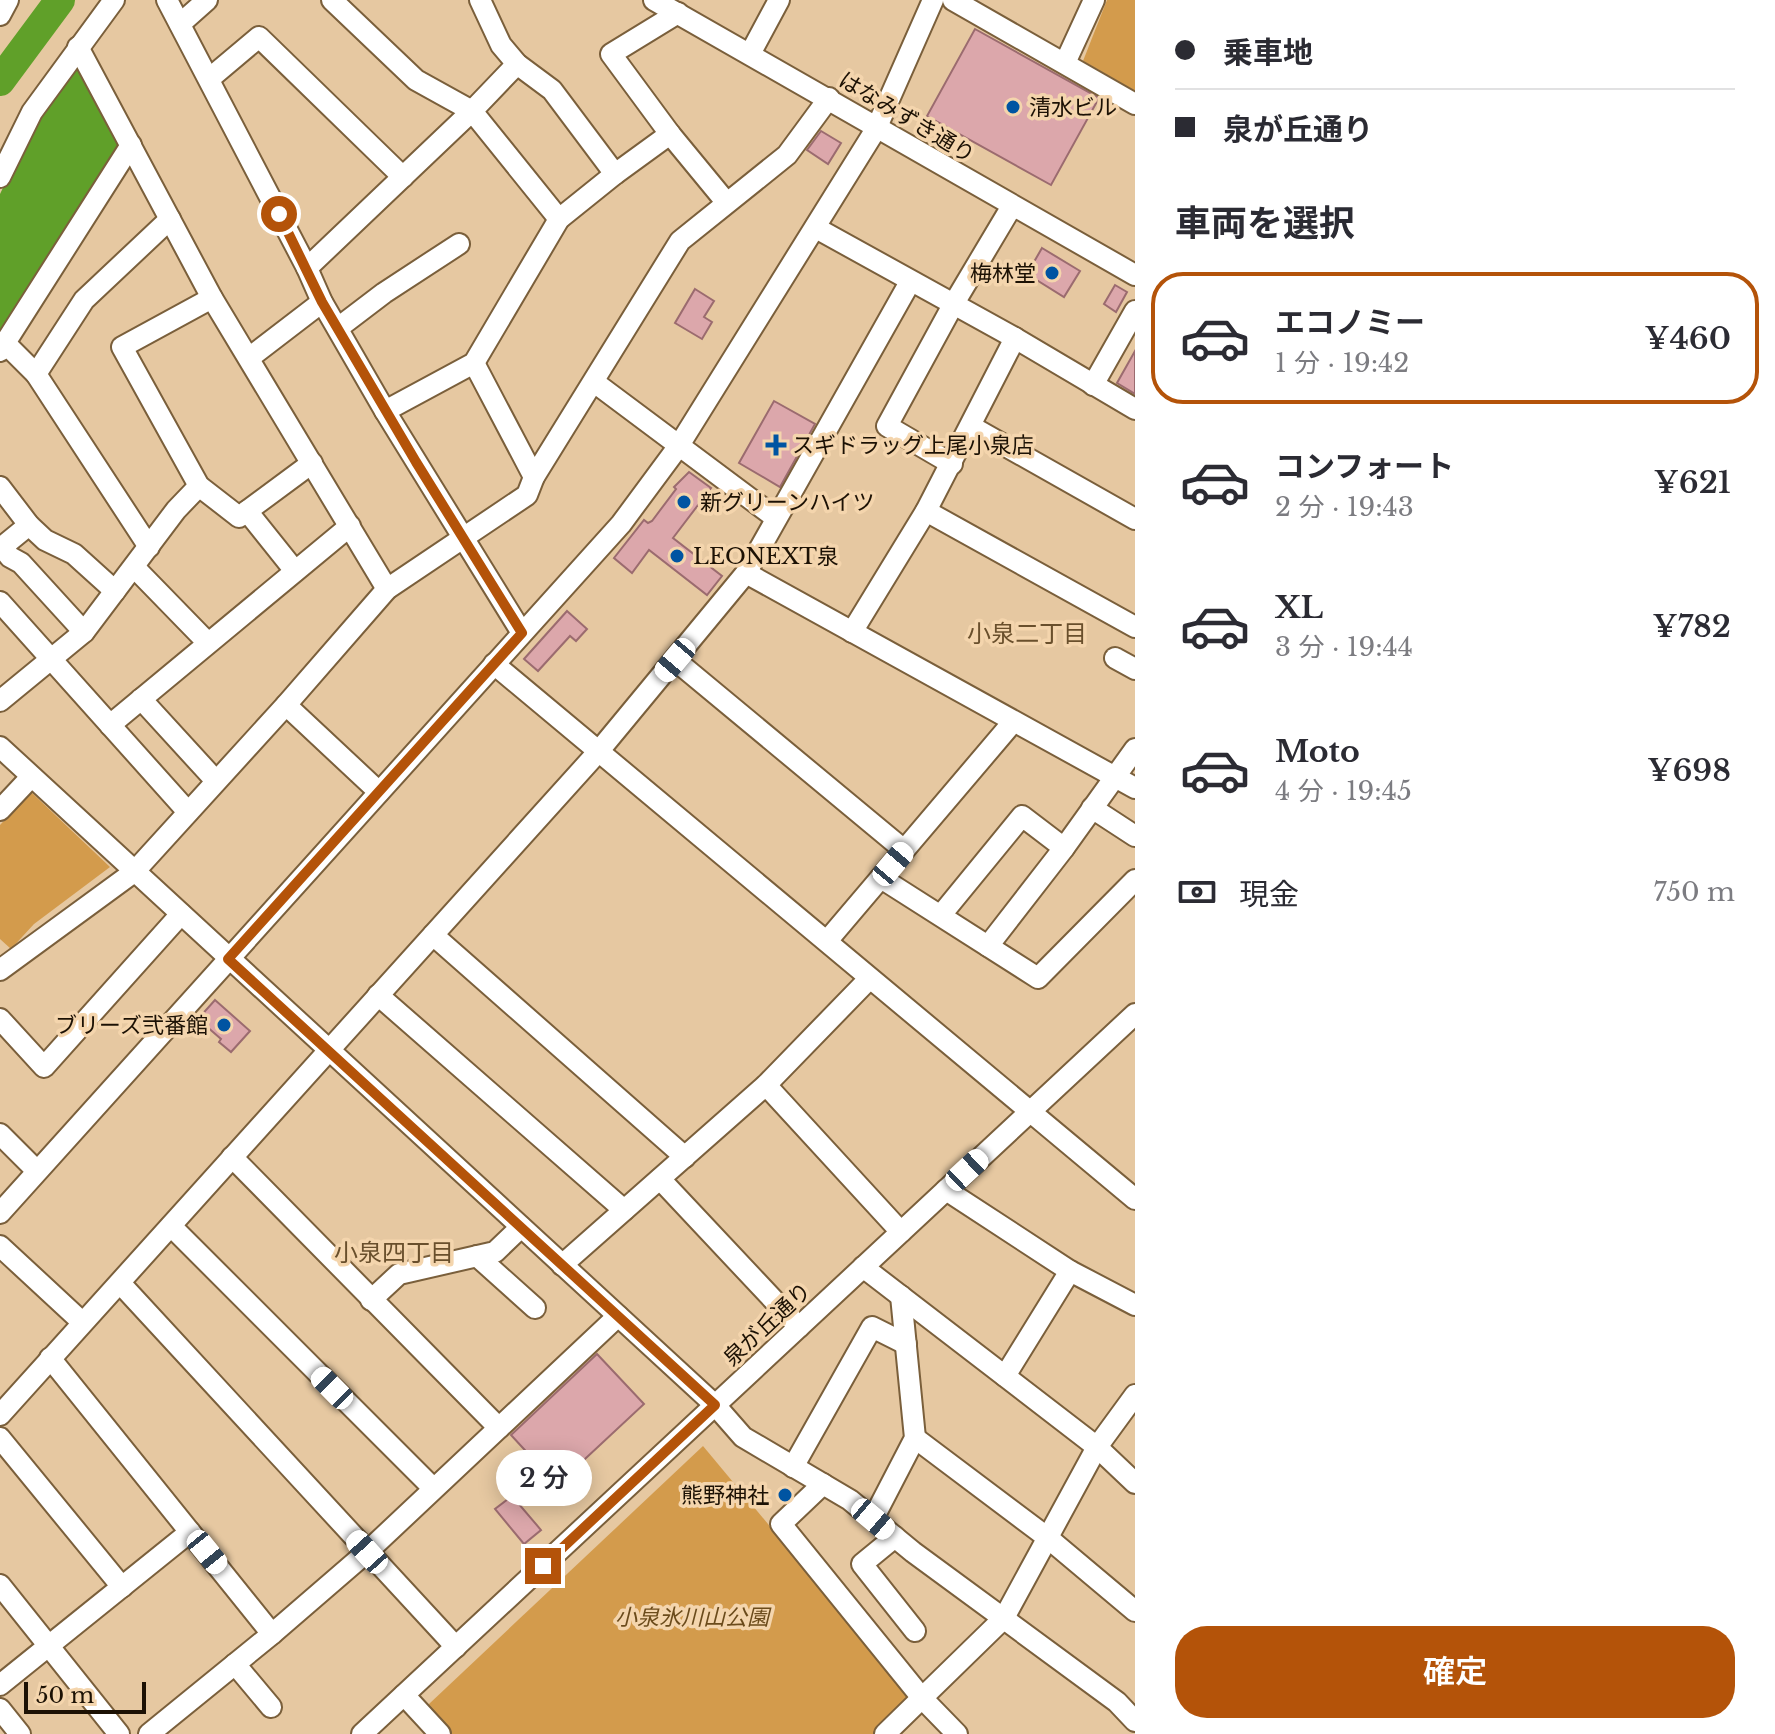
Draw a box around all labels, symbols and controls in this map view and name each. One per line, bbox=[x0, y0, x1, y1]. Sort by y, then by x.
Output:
text: 乗車地 bbox=[1223, 34, 1313, 71]
street label: はなみずき通り bbox=[834, 66, 980, 169]
place label: 清水ビル bbox=[1029, 94, 1117, 121]
marker: 清水ビル bbox=[1004, 98, 1022, 116]
text: 泉が丘通り bbox=[1223, 111, 1373, 148]
route start bbox=[261, 196, 297, 232]
text: 車両を選択 bbox=[1175, 201, 1355, 246]
place label: 梅林堂 bbox=[970, 260, 1036, 287]
marker: 梅林堂 bbox=[1043, 264, 1061, 282]
icon: car bbox=[1179, 302, 1251, 374]
text: エコノミー bbox=[1275, 304, 1425, 341]
text: ¥460 bbox=[1645, 320, 1731, 357]
text: 1 分 · 19:42 bbox=[1275, 347, 1409, 379]
place label: スギドラッグ上尾小泉店 bbox=[792, 432, 1034, 459]
marker: スギドラッグ上尾小泉店 bbox=[767, 436, 785, 454]
icon: car bbox=[1179, 446, 1251, 518]
text: コンフォート bbox=[1275, 448, 1454, 485]
text: ¥621 bbox=[1654, 464, 1731, 501]
place label: 新グリーンハイツ bbox=[700, 489, 874, 516]
text: 2 分 · 19:43 bbox=[1275, 491, 1414, 523]
marker: 新グリーンハイツ bbox=[675, 493, 693, 511]
place label: LEONEXT泉 bbox=[693, 543, 839, 570]
marker: LEONEXT泉 bbox=[668, 547, 686, 565]
text: XL bbox=[1275, 589, 1323, 626]
icon: car bbox=[1179, 590, 1251, 662]
text: ¥782 bbox=[1653, 608, 1731, 645]
district label: 小泉二丁目 bbox=[967, 619, 1087, 648]
text: 3 分 · 19:44 bbox=[1275, 631, 1413, 663]
car bbox=[650, 634, 700, 686]
text: Moto bbox=[1275, 733, 1360, 770]
icon: car bbox=[1179, 734, 1251, 806]
text: ¥698 bbox=[1647, 752, 1731, 789]
text: 4 分 · 19:45 bbox=[1275, 775, 1412, 807]
car bbox=[868, 838, 918, 890]
icon: cash bbox=[1175, 870, 1219, 914]
text: 現金 bbox=[1239, 876, 1299, 913]
text: 750 m bbox=[1654, 876, 1735, 908]
place label: ブリーズ弐番館 bbox=[55, 1012, 208, 1039]
marker: ブリーズ弐番館 bbox=[215, 1016, 233, 1034]
car bbox=[941, 1145, 993, 1195]
district label: 小泉四丁目 bbox=[334, 1238, 454, 1267]
street label: 泉が丘通り bbox=[718, 1277, 817, 1372]
car bbox=[307, 1363, 357, 1413]
callout: 2 分 bbox=[495, 1450, 591, 1506]
text: 2 分 bbox=[519, 1462, 569, 1494]
place label: 熊野神社 bbox=[681, 1482, 769, 1509]
marker: 熊野神社 bbox=[776, 1486, 794, 1504]
car bbox=[847, 1494, 899, 1544]
car bbox=[183, 1526, 231, 1578]
car bbox=[342, 1526, 392, 1578]
route end bbox=[525, 1548, 561, 1584]
park label: 小泉氷川山公園 bbox=[615, 1604, 772, 1631]
button: 確定 bbox=[1175, 1626, 1735, 1718]
scale bar bbox=[24, 1678, 146, 1714]
text: 50 m bbox=[36, 1682, 94, 1709]

